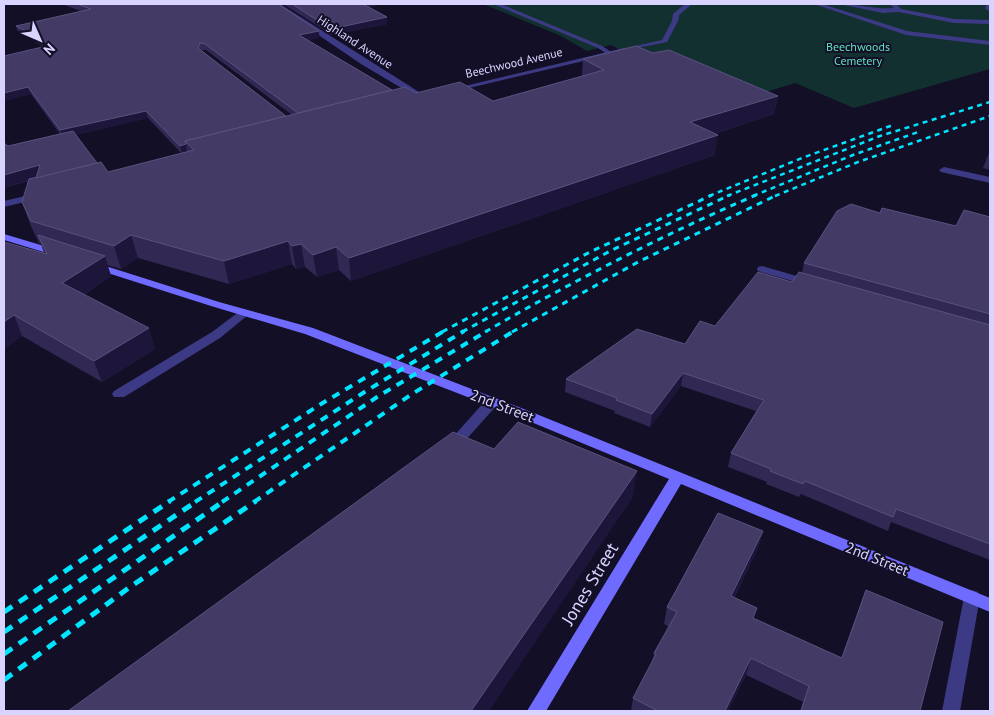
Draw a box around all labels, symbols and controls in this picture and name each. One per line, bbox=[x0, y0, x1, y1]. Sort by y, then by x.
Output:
street label: Highland Avenue bbox=[315, 12, 396, 72]
north arrow bbox=[15, 15, 65, 65]
park label: Beechwoods Cemetery bbox=[826, 39, 890, 68]
text: N bbox=[40, 40, 59, 59]
street label: Beechwood Avenue bbox=[464, 44, 564, 81]
street label: 2nd Street bbox=[468, 385, 537, 426]
street label: 2nd Street bbox=[843, 537, 912, 580]
street label: Jones Street bbox=[555, 538, 623, 630]

